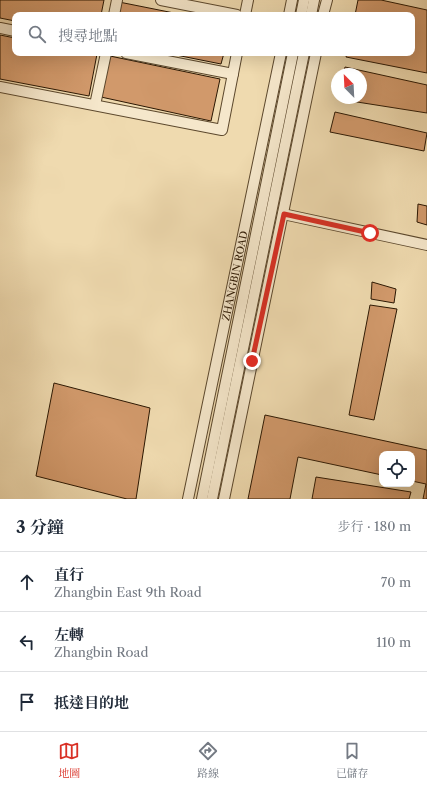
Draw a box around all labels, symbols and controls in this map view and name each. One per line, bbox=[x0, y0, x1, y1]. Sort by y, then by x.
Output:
search box bbox=[12, 12, 415, 56]
icon: search bbox=[26, 23, 48, 45]
text: 搜尋地點 bbox=[58, 26, 118, 45]
north arrow bbox=[331, 68, 367, 104]
route start bbox=[361, 224, 379, 242]
street label: ZHANGBIN ROAD bbox=[219, 230, 250, 322]
route end bbox=[243, 352, 261, 370]
map controls bbox=[379, 451, 415, 487]
button: locate bbox=[379, 451, 415, 487]
text: 3 分鐘 bbox=[16, 517, 64, 537]
text: 步行 · 180 m bbox=[337, 518, 411, 534]
text: 直行 bbox=[54, 565, 84, 584]
icon: ahead bbox=[16, 571, 38, 593]
text: 70 m bbox=[381, 574, 411, 590]
text: Zhangbin East 9th Road bbox=[54, 584, 202, 600]
text: 左轉 bbox=[54, 625, 84, 644]
icon: left bbox=[16, 631, 38, 653]
text: 110 m bbox=[376, 634, 411, 650]
text: Zhangbin Road bbox=[54, 644, 148, 660]
icon: arrive bbox=[16, 691, 38, 713]
text: 抵達目的地 bbox=[54, 693, 129, 712]
tab: 地圖 bbox=[58, 740, 80, 780]
tab: 路線 bbox=[197, 740, 219, 780]
tab: 已儲存 bbox=[336, 740, 369, 780]

